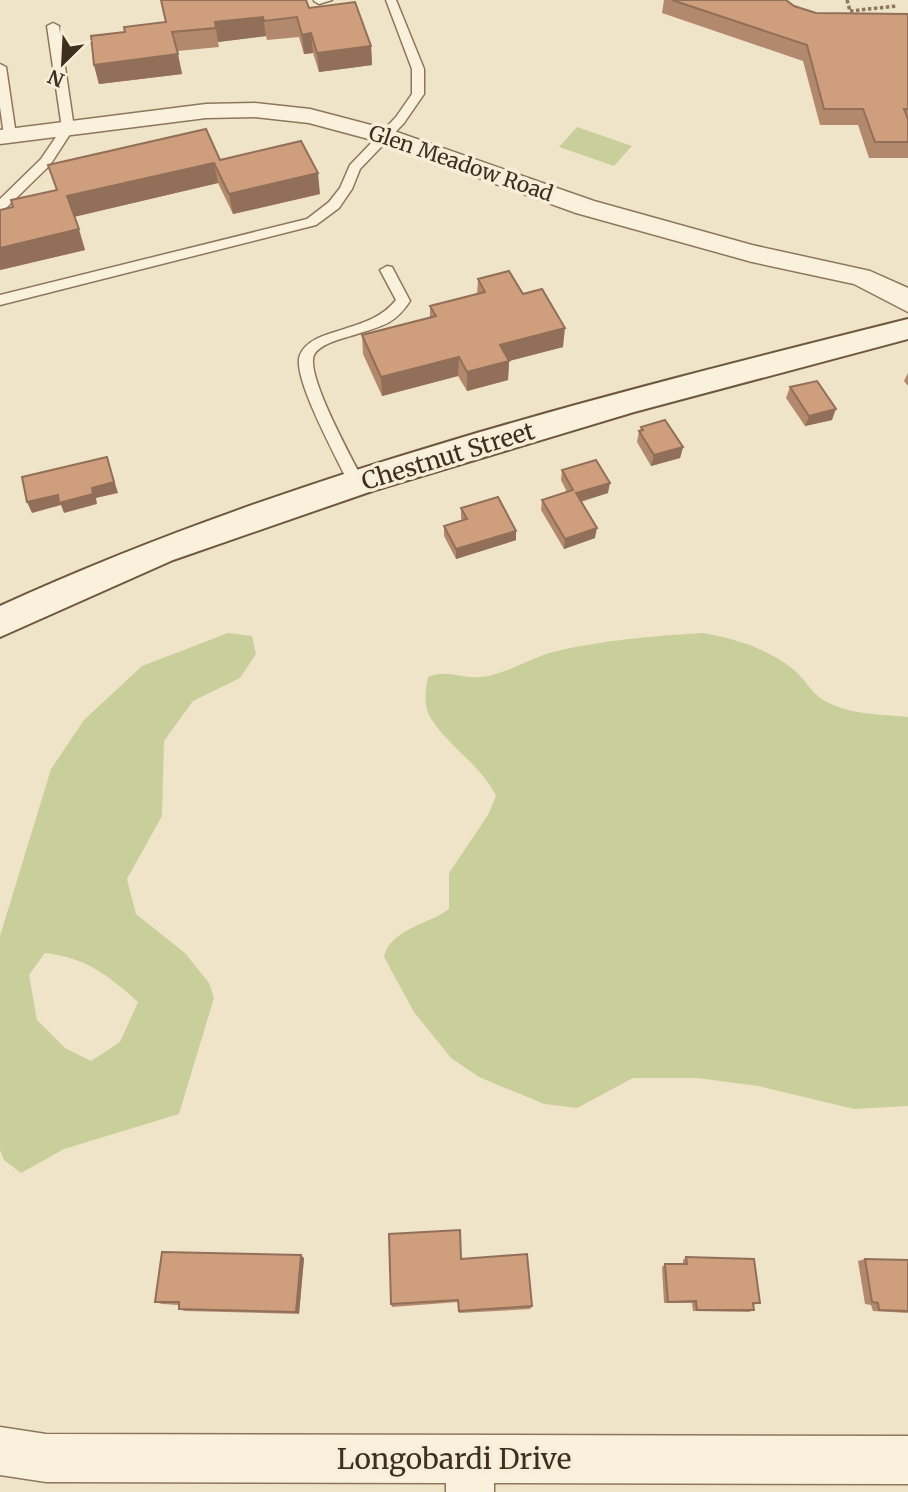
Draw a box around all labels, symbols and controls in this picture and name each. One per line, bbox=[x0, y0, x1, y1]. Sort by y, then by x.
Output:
north arrow bbox=[28, 28, 98, 98]
text: N bbox=[44, 65, 68, 93]
street label: Glen Meadow Road bbox=[365, 119, 557, 207]
street label: Chestnut Street bbox=[358, 415, 539, 497]
street label: Longobardi Drive bbox=[337, 1441, 571, 1477]

